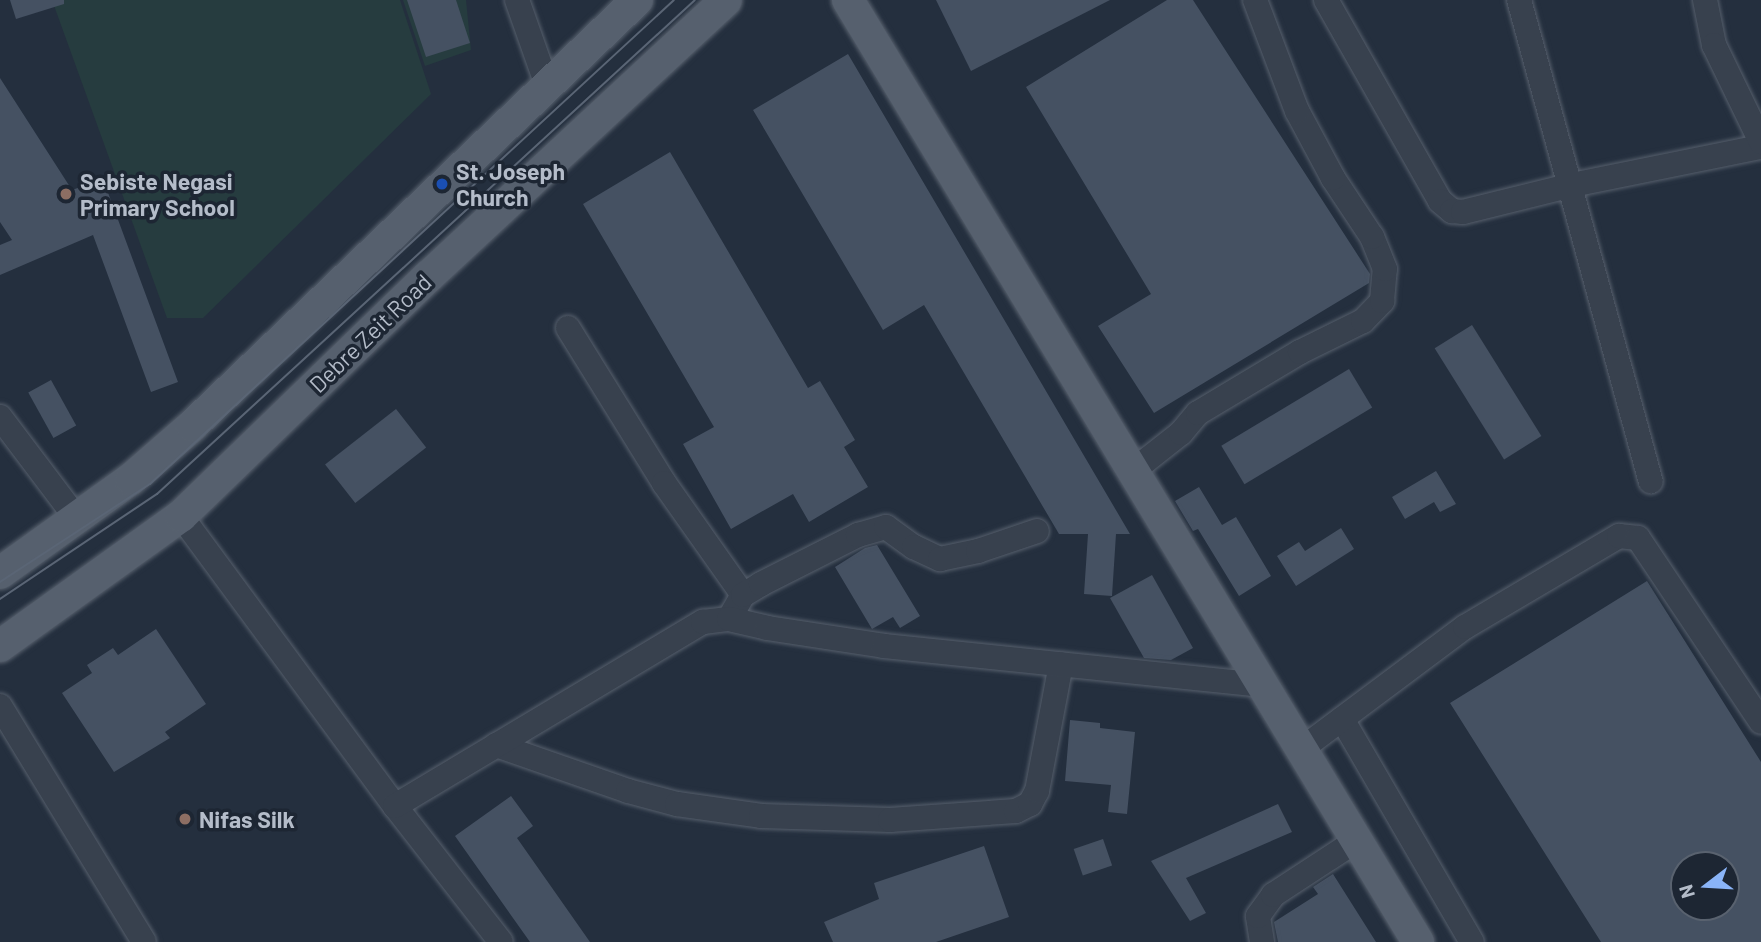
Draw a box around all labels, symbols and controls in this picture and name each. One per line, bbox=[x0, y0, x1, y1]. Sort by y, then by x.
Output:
place label: St. Joseph Church bbox=[456, 157, 565, 211]
place label: Sebiste Negasi Primary School bbox=[80, 167, 235, 221]
marker: St. Joseph Church bbox=[434, 176, 450, 192]
marker: Sebiste Negasi Primary School bbox=[58, 186, 74, 202]
street label: Debre Zeit Road bbox=[303, 268, 437, 398]
place label: Nifas Silk bbox=[199, 805, 295, 833]
marker: Nifas Silk bbox=[177, 811, 193, 827]
north arrow bbox=[1670, 851, 1740, 921]
text: N bbox=[1674, 882, 1699, 901]

